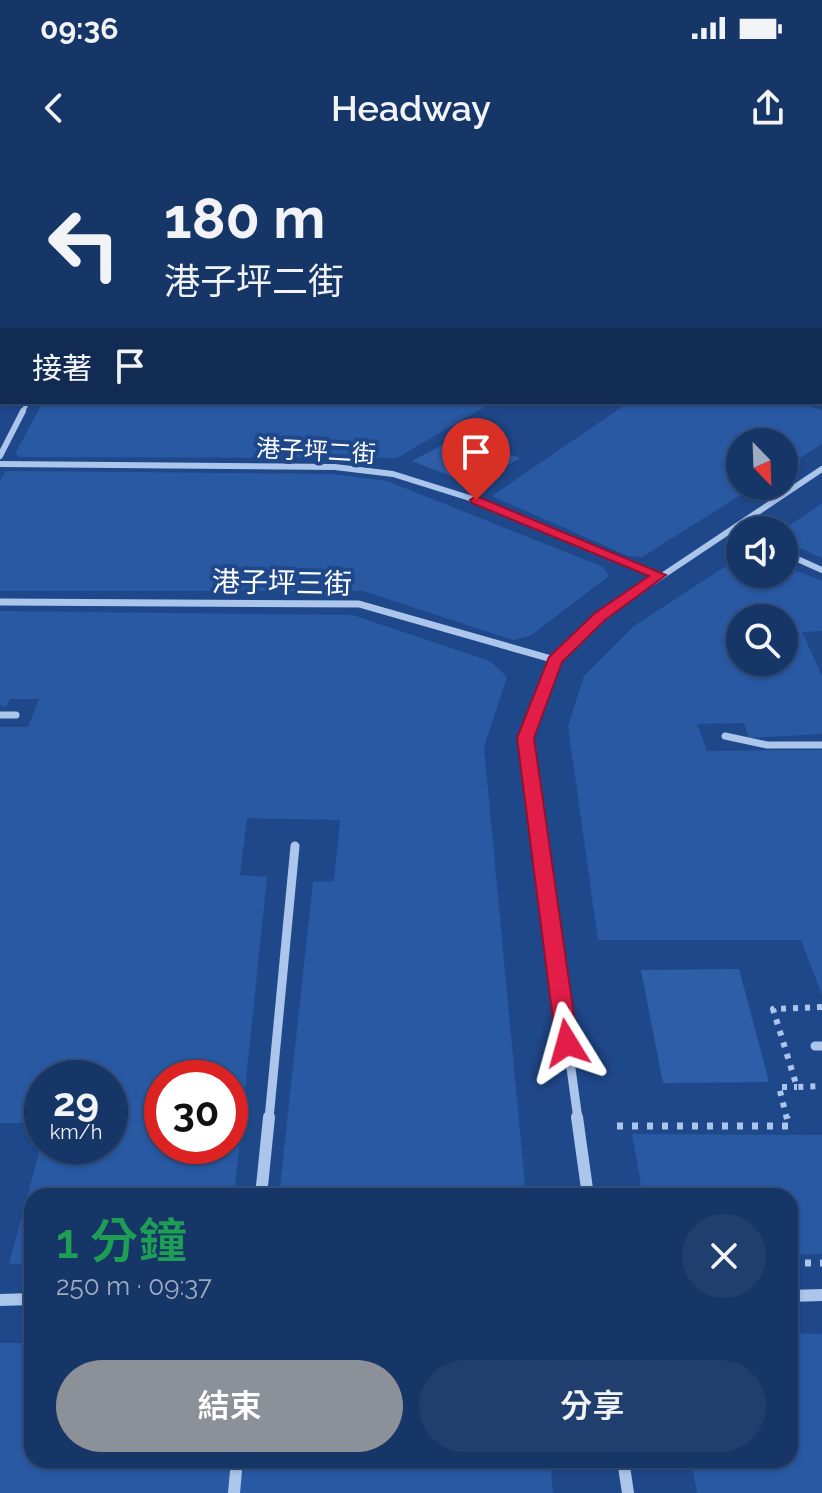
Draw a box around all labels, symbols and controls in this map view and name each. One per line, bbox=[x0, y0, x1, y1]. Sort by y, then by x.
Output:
text: 09:36 bbox=[40, 11, 118, 46]
icon: back bbox=[32, 86, 76, 130]
icon: share bbox=[746, 86, 790, 130]
text: Headway bbox=[331, 87, 491, 129]
text: 180 m bbox=[164, 185, 325, 251]
icon: left bbox=[32, 192, 136, 296]
text: 港子坪二街 bbox=[164, 260, 344, 302]
icon: arrive bbox=[108, 344, 152, 388]
text: 接著 bbox=[32, 351, 92, 386]
pin bbox=[442, 418, 510, 500]
north arrow bbox=[726, 428, 798, 500]
map controls bbox=[726, 428, 798, 676]
icon: arrive bbox=[454, 430, 498, 474]
street label: 港子坪二街 bbox=[255, 433, 377, 469]
button: sound bbox=[726, 516, 798, 588]
street label: 港子坪三街 bbox=[212, 565, 352, 601]
button: search bbox=[726, 604, 798, 676]
position arrow bbox=[525, 1001, 609, 1085]
speed limit sign: 30 bbox=[144, 1060, 248, 1164]
text: 29 bbox=[53, 1078, 99, 1125]
text: km/h bbox=[50, 1120, 102, 1144]
text: 1 分鐘 bbox=[56, 1213, 186, 1269]
button: close bbox=[682, 1214, 766, 1298]
text: 250 m · 09:37 bbox=[56, 1271, 212, 1301]
button: 結束 bbox=[56, 1360, 403, 1452]
button: 分享 bbox=[419, 1360, 766, 1452]

